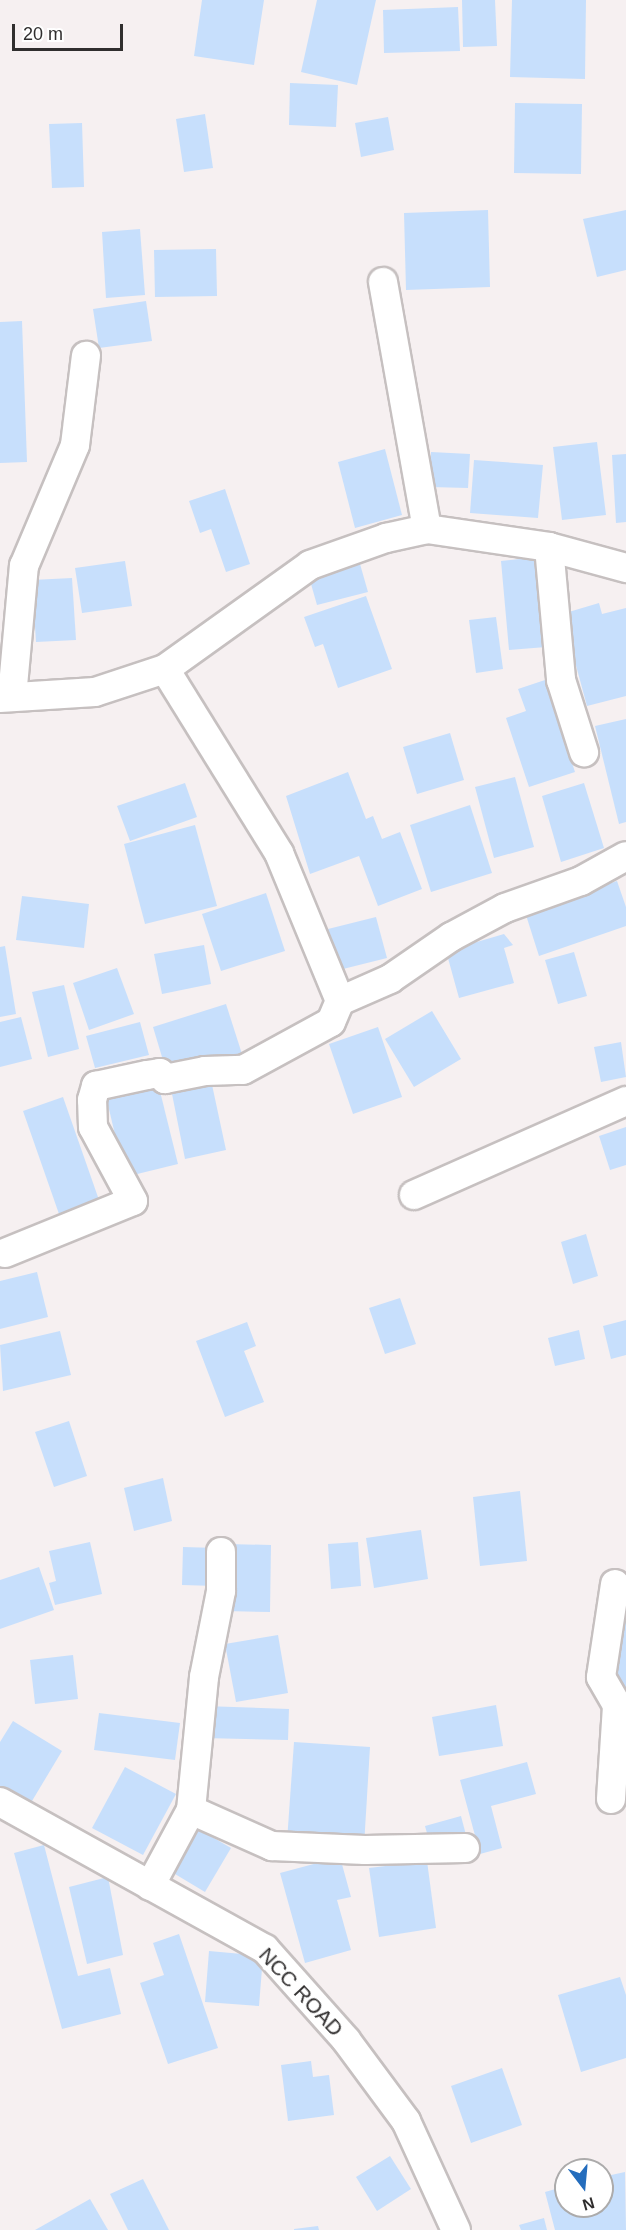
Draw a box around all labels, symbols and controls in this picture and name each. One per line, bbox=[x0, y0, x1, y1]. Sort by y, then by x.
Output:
scale bar bbox=[15, 12, 126, 50]
text: 20 m bbox=[23, 24, 63, 44]
street label: NCC ROAD bbox=[254, 1942, 348, 2042]
north arrow bbox=[554, 2158, 614, 2218]
text: N bbox=[581, 2194, 596, 2214]

